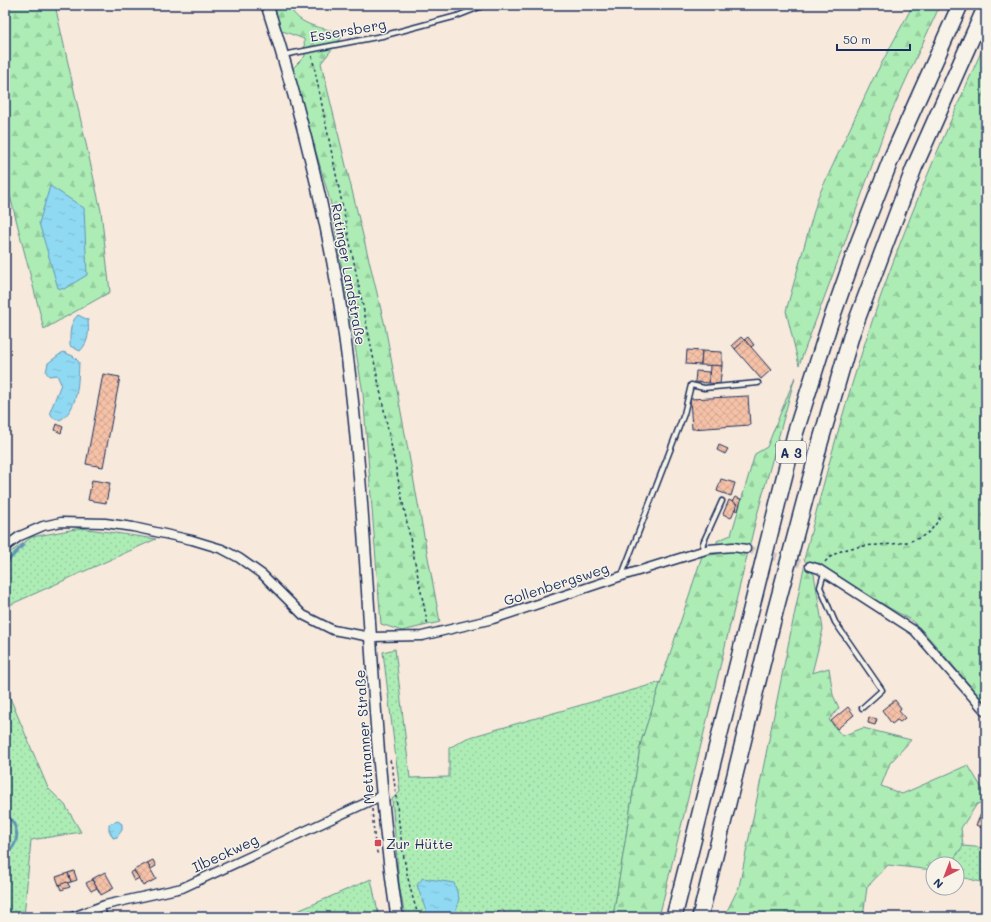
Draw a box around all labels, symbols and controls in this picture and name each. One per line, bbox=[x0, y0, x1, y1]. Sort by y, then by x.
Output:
street label: Essersberg bbox=[308, 14, 388, 46]
scale bar bbox=[837, 26, 910, 52]
text: 50 m bbox=[843, 31, 871, 47]
street label: Ratinger Landstraße bbox=[327, 202, 371, 346]
road number: A 3 bbox=[776, 441, 806, 463]
street label: Gollenbergsweg bbox=[501, 558, 611, 610]
street label: Mettmanner Straße bbox=[350, 669, 378, 805]
street label: Ilbeckweg bbox=[189, 829, 261, 877]
place label: Zur Hütte bbox=[386, 834, 453, 853]
marker: Zur Hütte bbox=[373, 838, 383, 848]
north arrow bbox=[925, 856, 965, 896]
text: N bbox=[930, 875, 946, 892]

